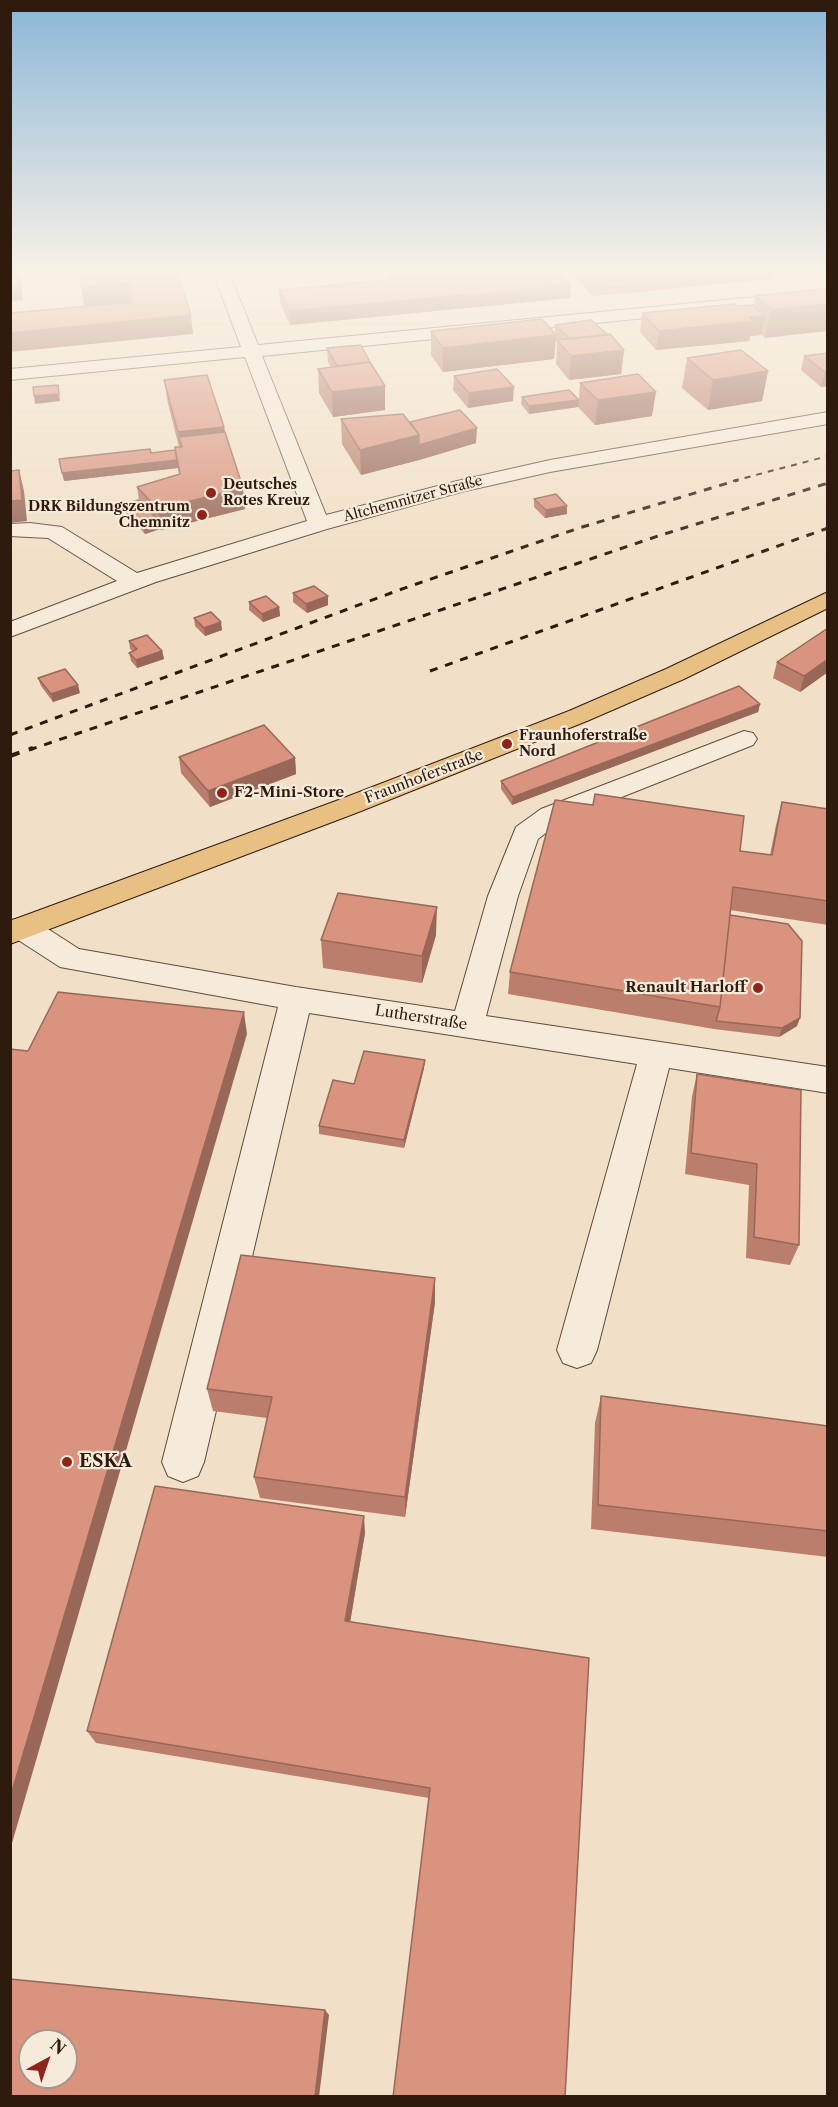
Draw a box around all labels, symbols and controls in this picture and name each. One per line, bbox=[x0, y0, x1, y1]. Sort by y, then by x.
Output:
street label: Altchemnitzer Straße bbox=[342, 472, 484, 526]
place label: Deutsches Rotes Kreuz bbox=[223, 477, 310, 509]
marker: Deutsches Rotes Kreuz bbox=[204, 486, 218, 500]
place label: DRK Bildungszentrum Chemnitz bbox=[28, 499, 190, 532]
marker: DRK Bildungszentrum Chemnitz bbox=[195, 508, 209, 522]
place label: Fraunhoferstraße Nord bbox=[519, 728, 647, 760]
marker: Fraunhoferstraße Nord bbox=[500, 737, 514, 751]
street label: Fraunhoferstraße bbox=[362, 746, 486, 808]
place label: F2-Mini-Store bbox=[234, 784, 344, 802]
marker: F2-Mini-Store bbox=[215, 786, 229, 800]
place label: Renault Harloff bbox=[625, 979, 746, 997]
marker: Renault Harloff bbox=[751, 981, 765, 995]
street label: Lutherstraße bbox=[374, 1002, 468, 1034]
place label: ESKA bbox=[79, 1451, 132, 1473]
marker: ESKA bbox=[60, 1455, 74, 1469]
north arrow bbox=[18, 2029, 78, 2089]
text: N bbox=[47, 2035, 70, 2059]

